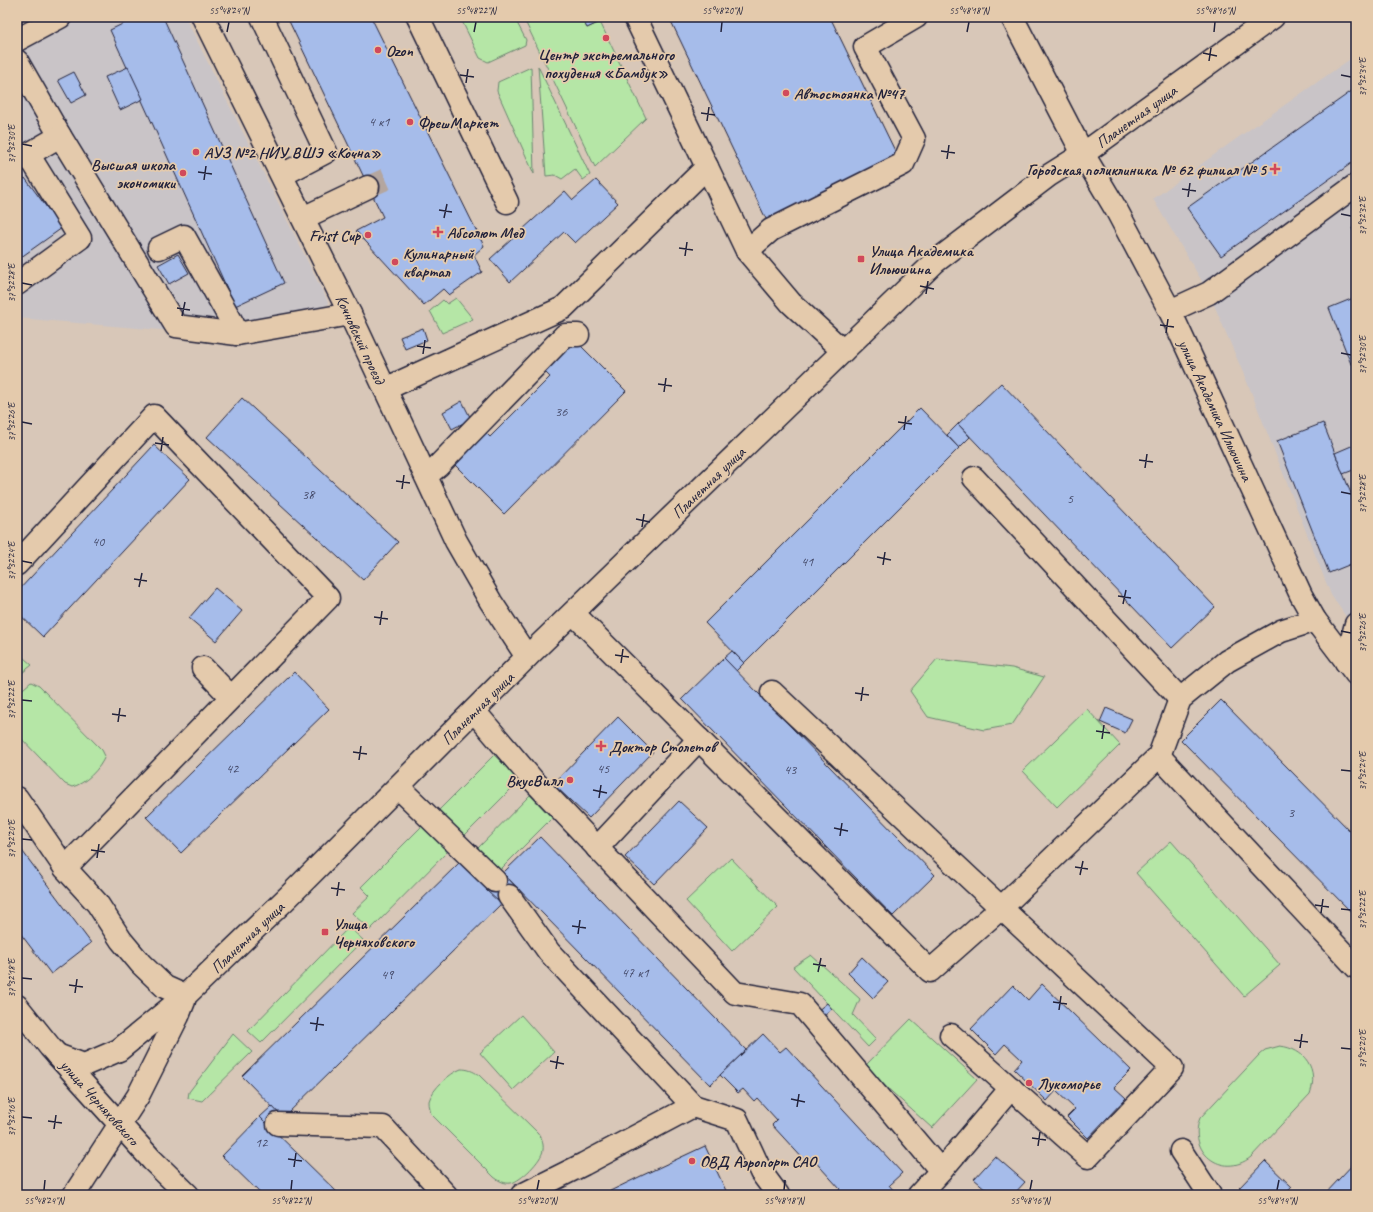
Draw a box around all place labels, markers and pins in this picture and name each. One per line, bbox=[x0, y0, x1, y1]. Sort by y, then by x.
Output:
marker: Центр экстремального похудения «Бамбук» bbox=[601, 33, 611, 43]
place label: Ozon bbox=[386, 41, 413, 61]
marker: Ozon bbox=[373, 45, 383, 55]
place label: Центр экстремального похудения «Бамбук» bbox=[538, 45, 675, 83]
place label: Автостоянка №47 bbox=[794, 84, 906, 104]
marker: Автостоянка №47 bbox=[781, 88, 791, 98]
place label: ФрешМаркет bbox=[418, 113, 500, 133]
marker: ФрешМаркет bbox=[405, 117, 415, 127]
place label: АУЗ №2 НИУ ВШЭ «Кочна» bbox=[204, 143, 382, 163]
marker: АУЗ №2 НИУ ВШЭ «Кочна» bbox=[191, 147, 201, 157]
place label: Высшая школа экономики bbox=[91, 155, 177, 193]
place label: Городская поликлиника № 62 филиал № 5 bbox=[1027, 160, 1268, 180]
marker: Городская поликлиника № 62 филиал № 5 bbox=[1269, 163, 1281, 175]
marker: Высшая школа экономики bbox=[178, 168, 188, 178]
place label: Абсолют Мед bbox=[447, 223, 525, 243]
place label: Frist Cup bbox=[309, 226, 361, 246]
marker: Абсолют Мед bbox=[432, 226, 444, 238]
marker: Frist Cup bbox=[363, 230, 373, 240]
place label: Улица Академика Ильюшина bbox=[869, 241, 975, 279]
place label: Кулинарный квартал bbox=[403, 244, 475, 282]
marker: Улица Академика Ильюшина bbox=[856, 254, 866, 264]
marker: Кулинарный квартал bbox=[390, 257, 400, 267]
place label: Доктор Столетов bbox=[609, 737, 720, 757]
marker: Доктор Столетов bbox=[596, 741, 606, 751]
place label: ВкусВилл bbox=[506, 771, 564, 791]
marker: ВкусВилл bbox=[565, 775, 575, 785]
place label: Улица Черняховского bbox=[333, 914, 416, 952]
marker: Улица Черняховского bbox=[320, 927, 330, 937]
place label: Лукоморье bbox=[1037, 1074, 1101, 1094]
marker: Лукоморье bbox=[1024, 1078, 1034, 1088]
place label: ОВД Аэропорт САО bbox=[700, 1152, 819, 1172]
marker: ОВД Аэропорт САО bbox=[687, 1156, 697, 1166]

